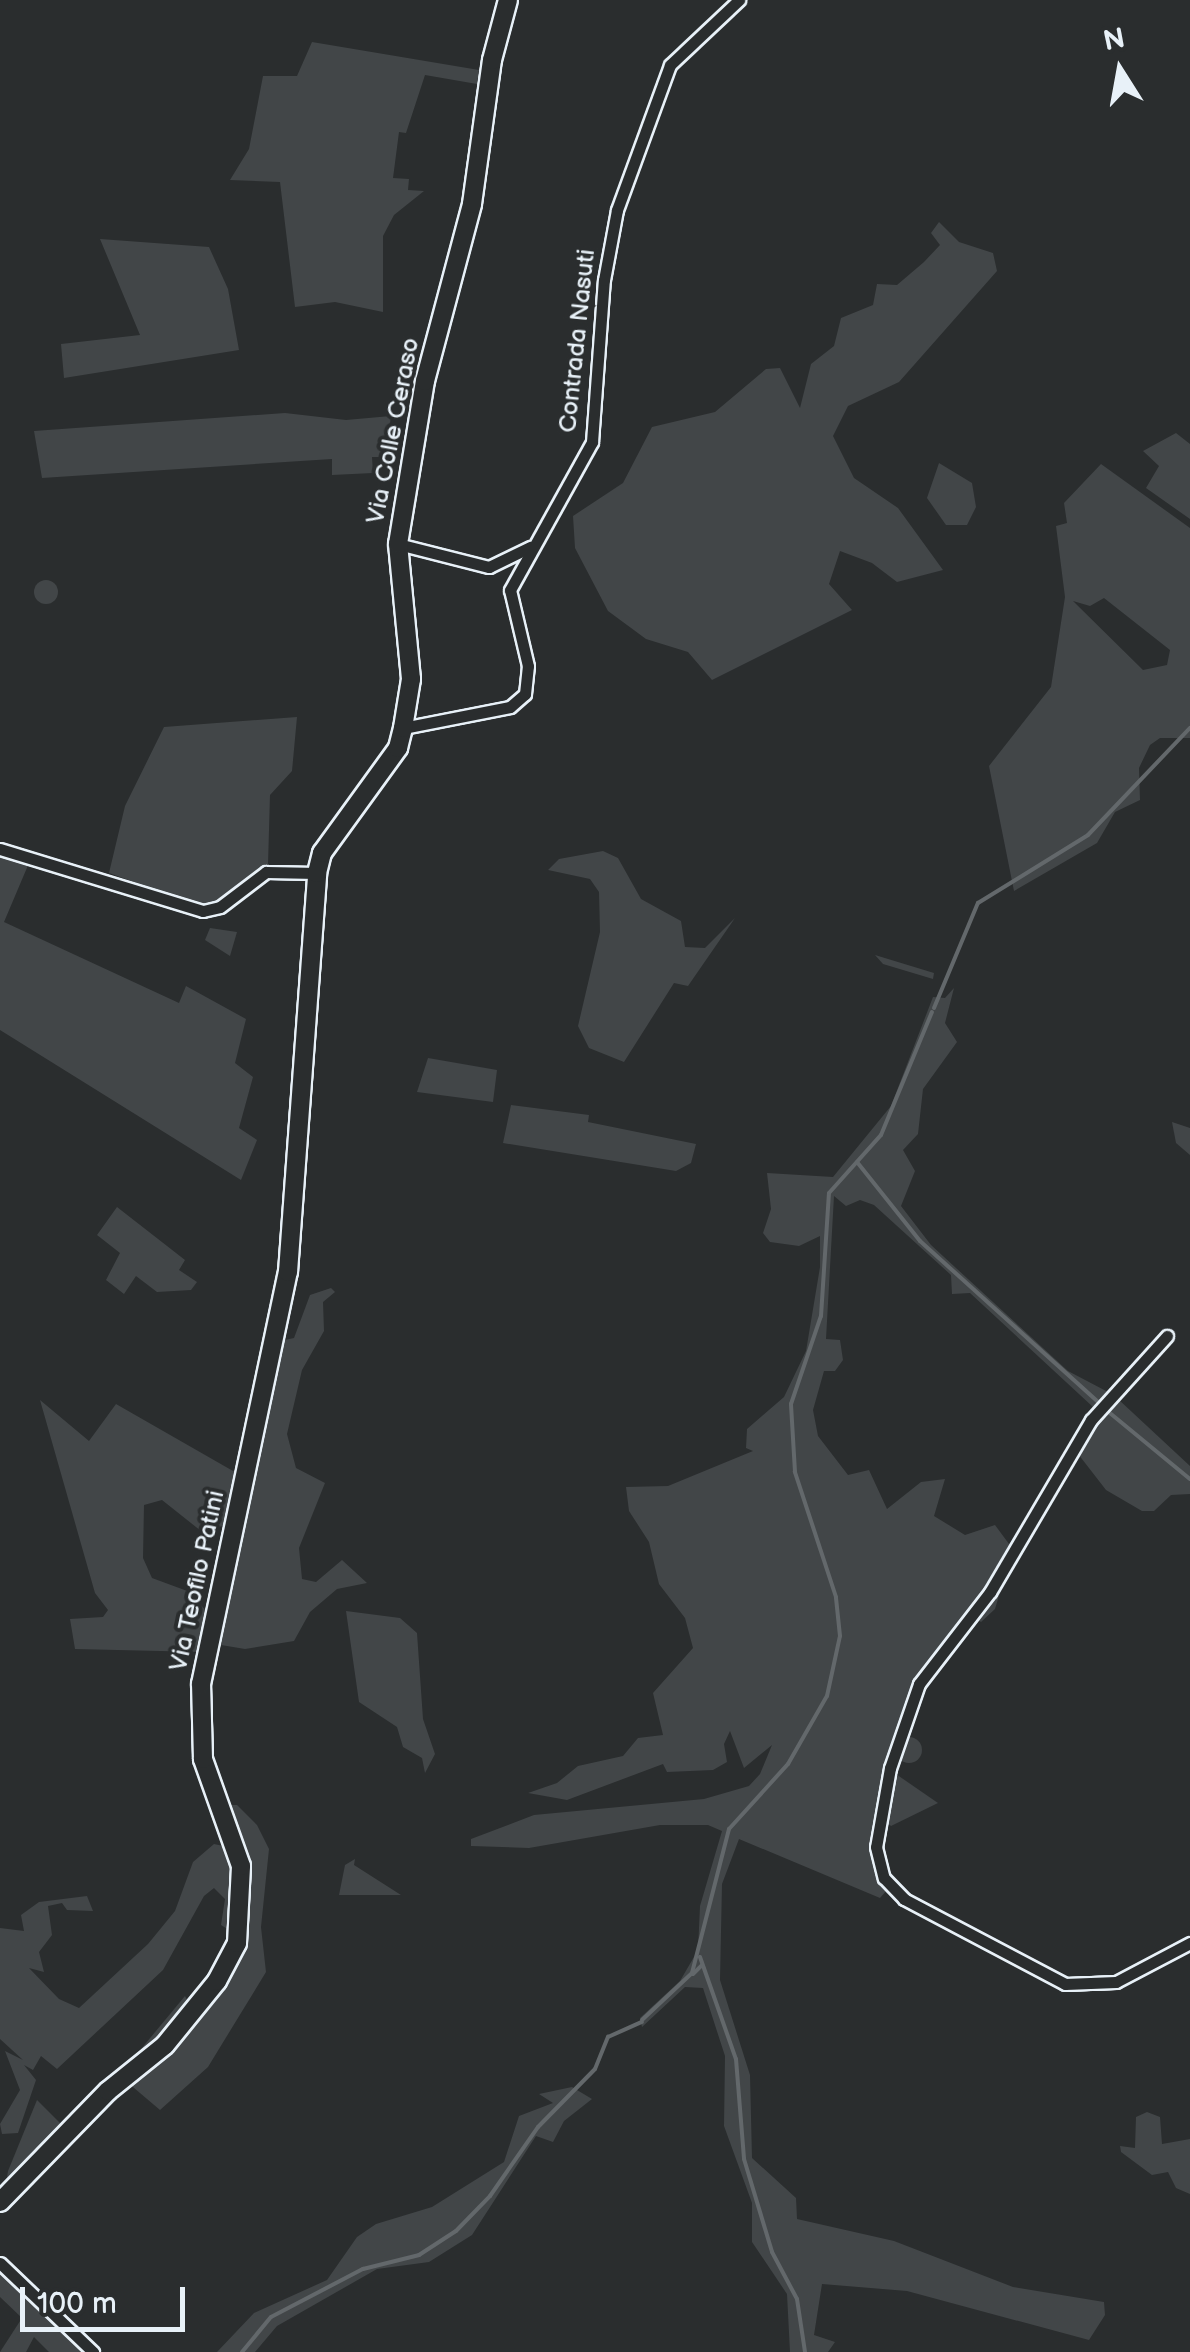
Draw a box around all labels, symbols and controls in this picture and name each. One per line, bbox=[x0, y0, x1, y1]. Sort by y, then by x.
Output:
north arrow bbox=[1070, 20, 1170, 120]
text: N bbox=[1101, 22, 1128, 58]
street label: Contrada Nasuti bbox=[553, 248, 603, 434]
street label: Via Colle Ceraso bbox=[361, 336, 427, 526]
street label: Via Teofilo Patini bbox=[164, 1488, 232, 1674]
scale bar bbox=[25, 2267, 190, 2329]
text: 100 m bbox=[37, 2286, 117, 2322]

